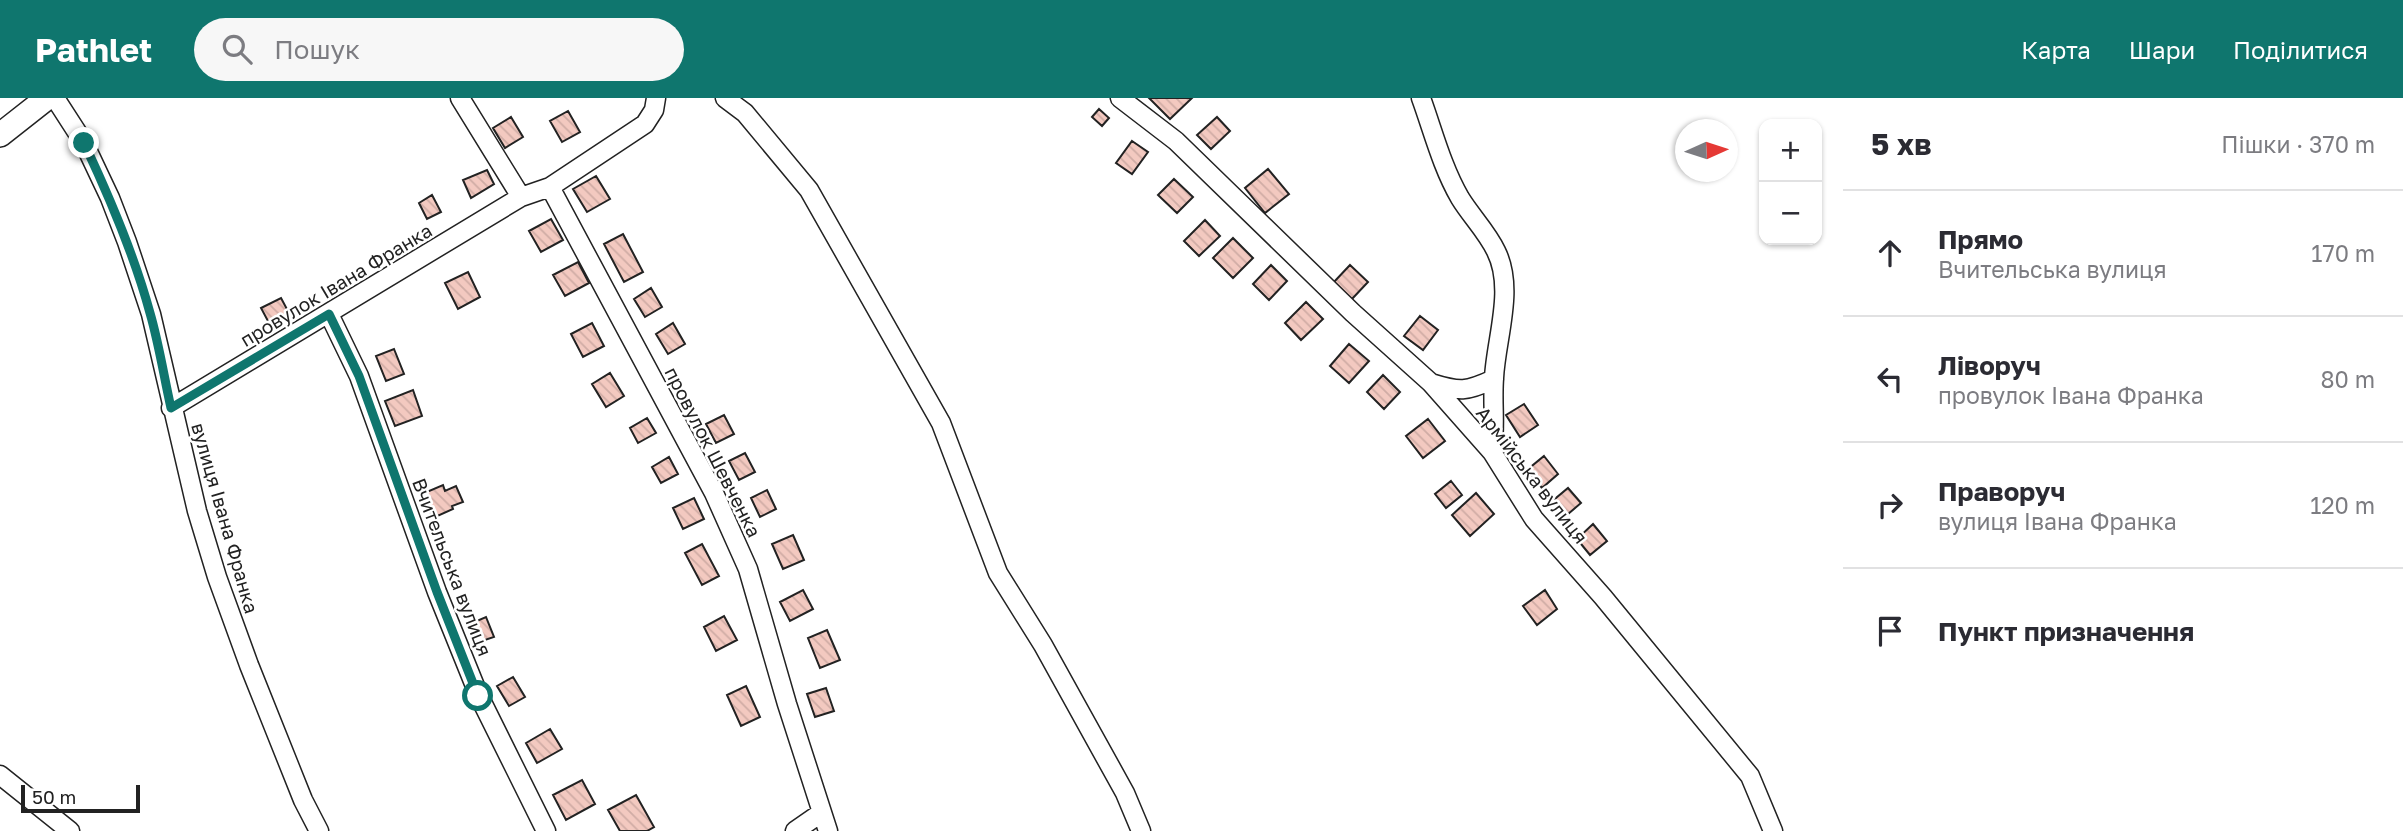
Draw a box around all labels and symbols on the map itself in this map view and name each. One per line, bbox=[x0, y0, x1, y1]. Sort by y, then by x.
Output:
north arrow bbox=[1675, 119, 1738, 182]
route end bbox=[68, 127, 99, 158]
street label: провулок Івана Франка bbox=[236, 218, 436, 351]
street label: провулок Шевченка bbox=[660, 363, 766, 541]
street label: Армійська вулиця bbox=[1472, 402, 1593, 548]
street label: вулиця Івана Франка bbox=[187, 420, 264, 616]
street label: Вчительська вулиця bbox=[408, 475, 497, 659]
route start bbox=[462, 680, 493, 711]
scale bar bbox=[21, 782, 140, 814]

